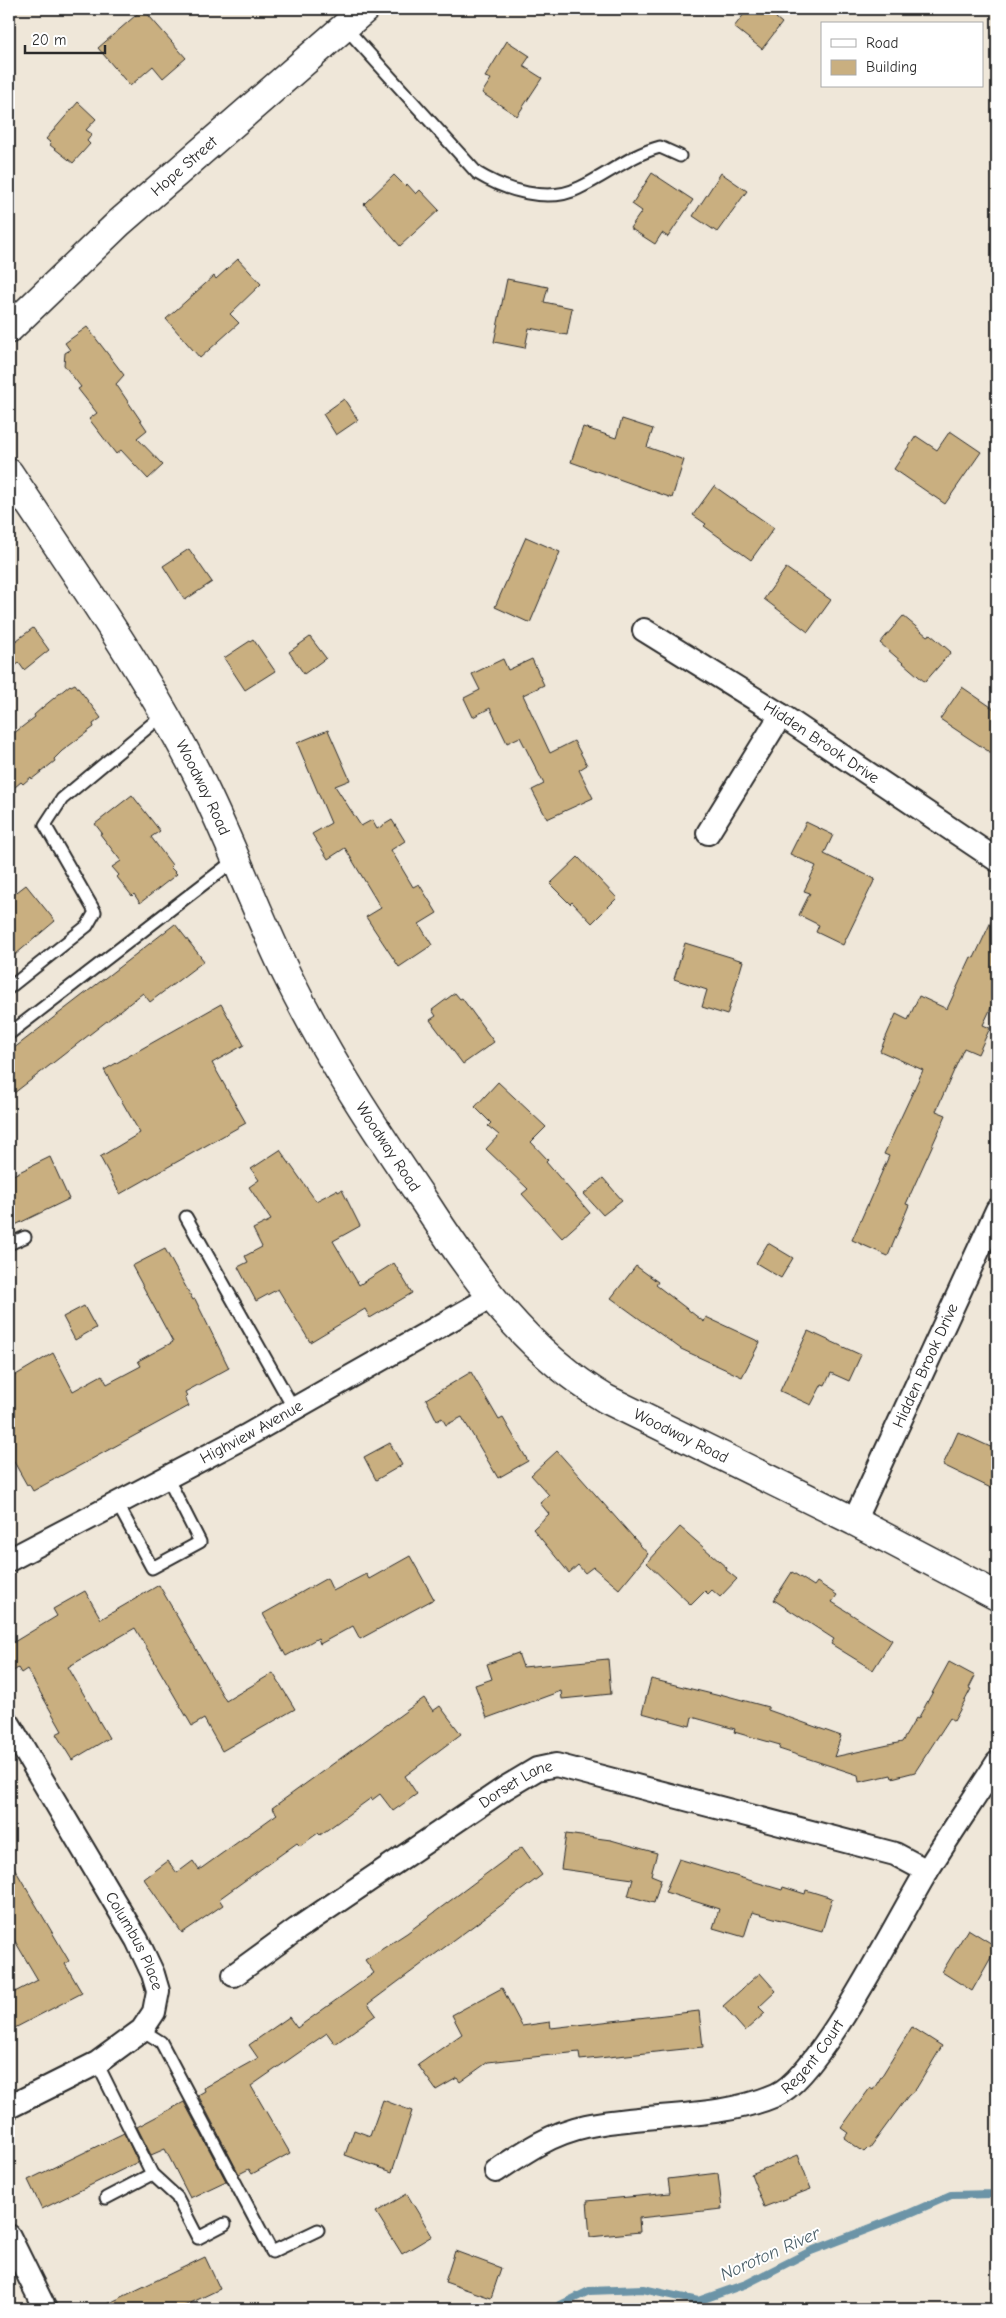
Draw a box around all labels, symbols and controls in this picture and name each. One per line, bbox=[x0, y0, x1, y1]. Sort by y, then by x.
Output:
scale bar bbox=[25, 22, 105, 54]
legend bbox=[821, 22, 984, 88]
text: 20 m bbox=[32, 31, 66, 49]
text: Road bbox=[866, 34, 898, 52]
text: Building bbox=[866, 58, 917, 76]
street label: Hope Street bbox=[147, 132, 221, 200]
street label: Hidden Brook Drive bbox=[760, 697, 883, 787]
street label: Woodway Road bbox=[172, 737, 233, 838]
street label: Woodway Road bbox=[352, 1099, 424, 1195]
street label: Hidden Brook Drive bbox=[889, 1301, 962, 1431]
street label: Highview Avenue bbox=[197, 1397, 306, 1467]
street label: Woodway Road bbox=[631, 1405, 731, 1467]
street label: Dorset Lane bbox=[476, 1757, 554, 1812]
street label: Columbus Place bbox=[102, 1889, 166, 1992]
street label: Regent Court bbox=[778, 2016, 848, 2098]
water label: Noroton River bbox=[717, 2222, 824, 2285]

